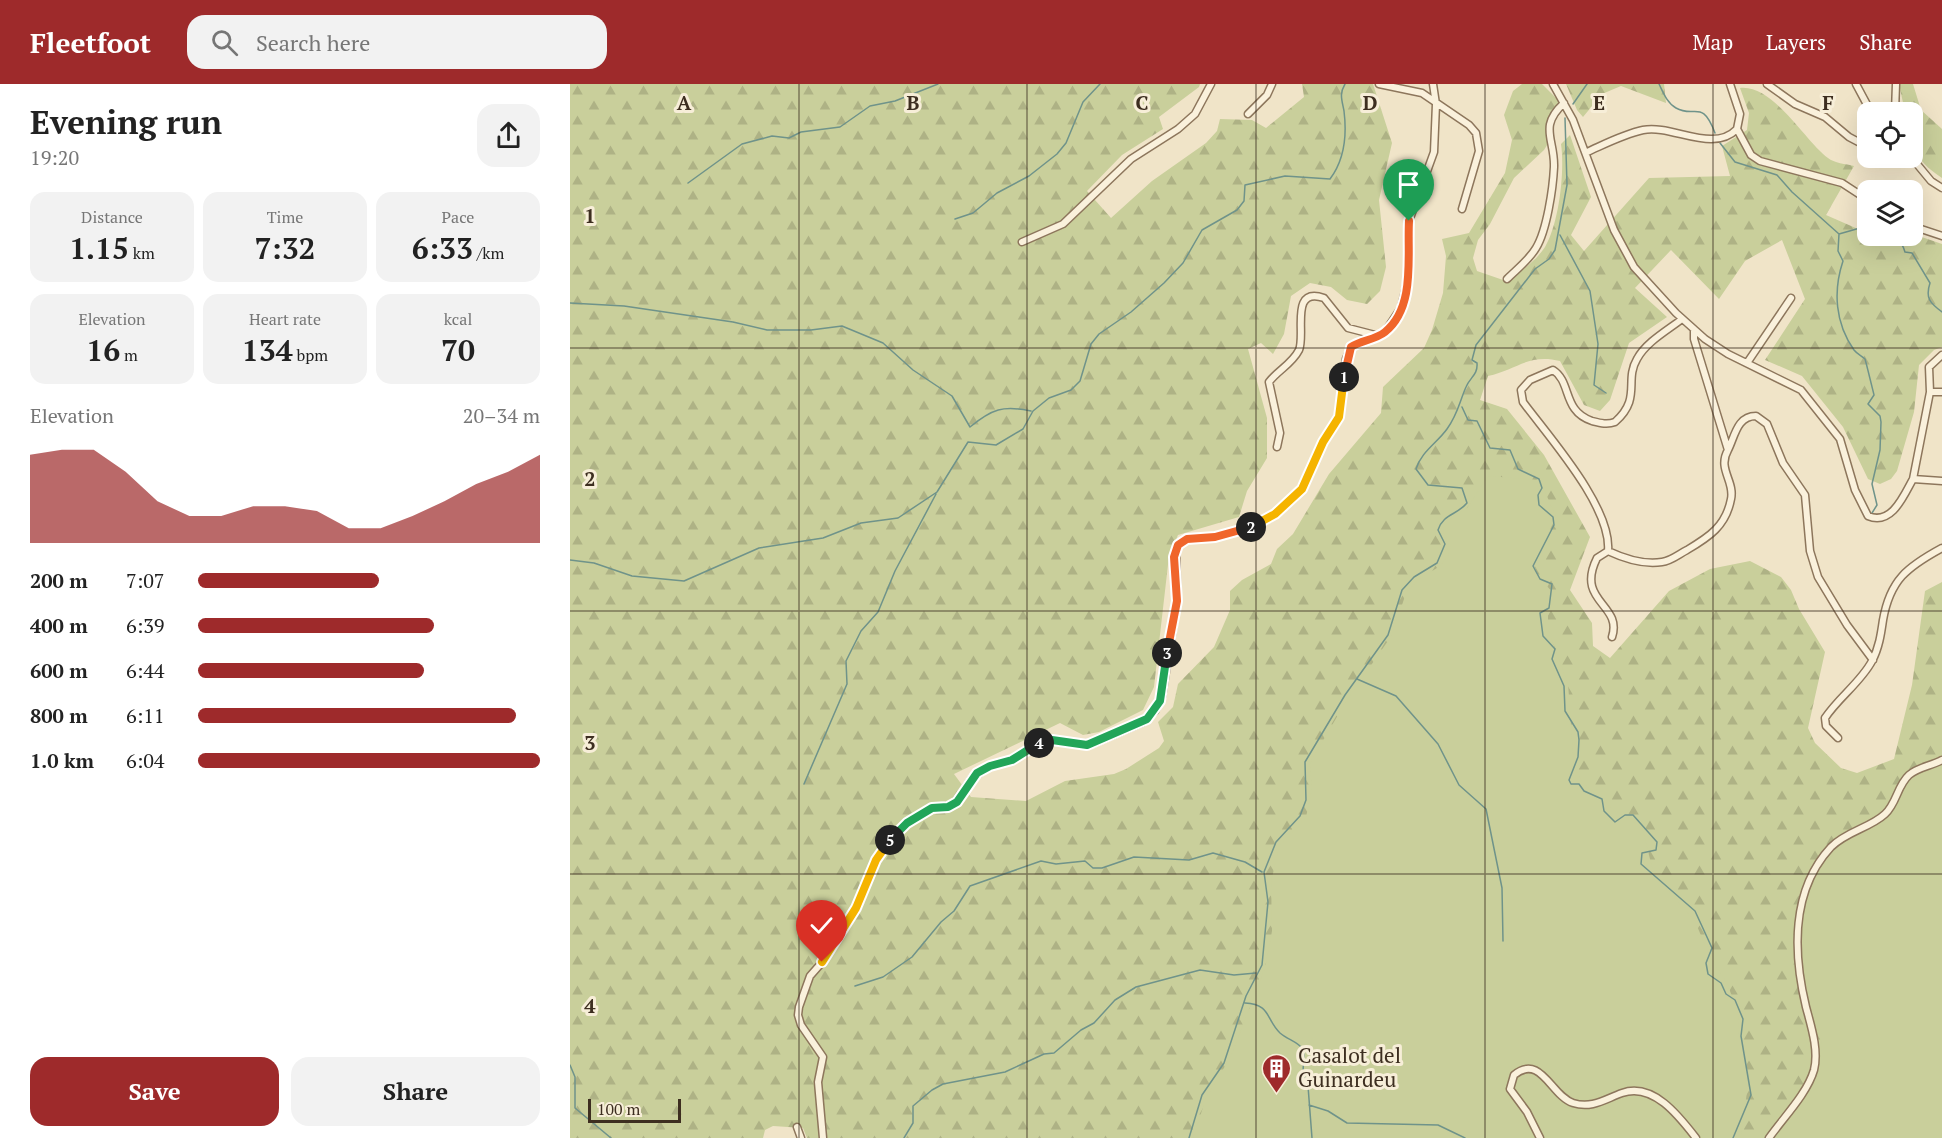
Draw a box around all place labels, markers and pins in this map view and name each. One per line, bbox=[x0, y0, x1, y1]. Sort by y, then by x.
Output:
pin bbox=[1383, 159, 1434, 221]
pin: 1 bbox=[1329, 362, 1359, 392]
pin: 2 bbox=[1236, 512, 1266, 542]
pin: 3 bbox=[1152, 638, 1182, 668]
pin: 4 bbox=[1024, 728, 1054, 758]
pin: 5 bbox=[875, 825, 905, 855]
pin bbox=[796, 900, 847, 962]
place label: Casalot del Guinardeu bbox=[1298, 1041, 1401, 1093]
building icon: Casalot del Guinardeu bbox=[1261, 1052, 1293, 1094]

